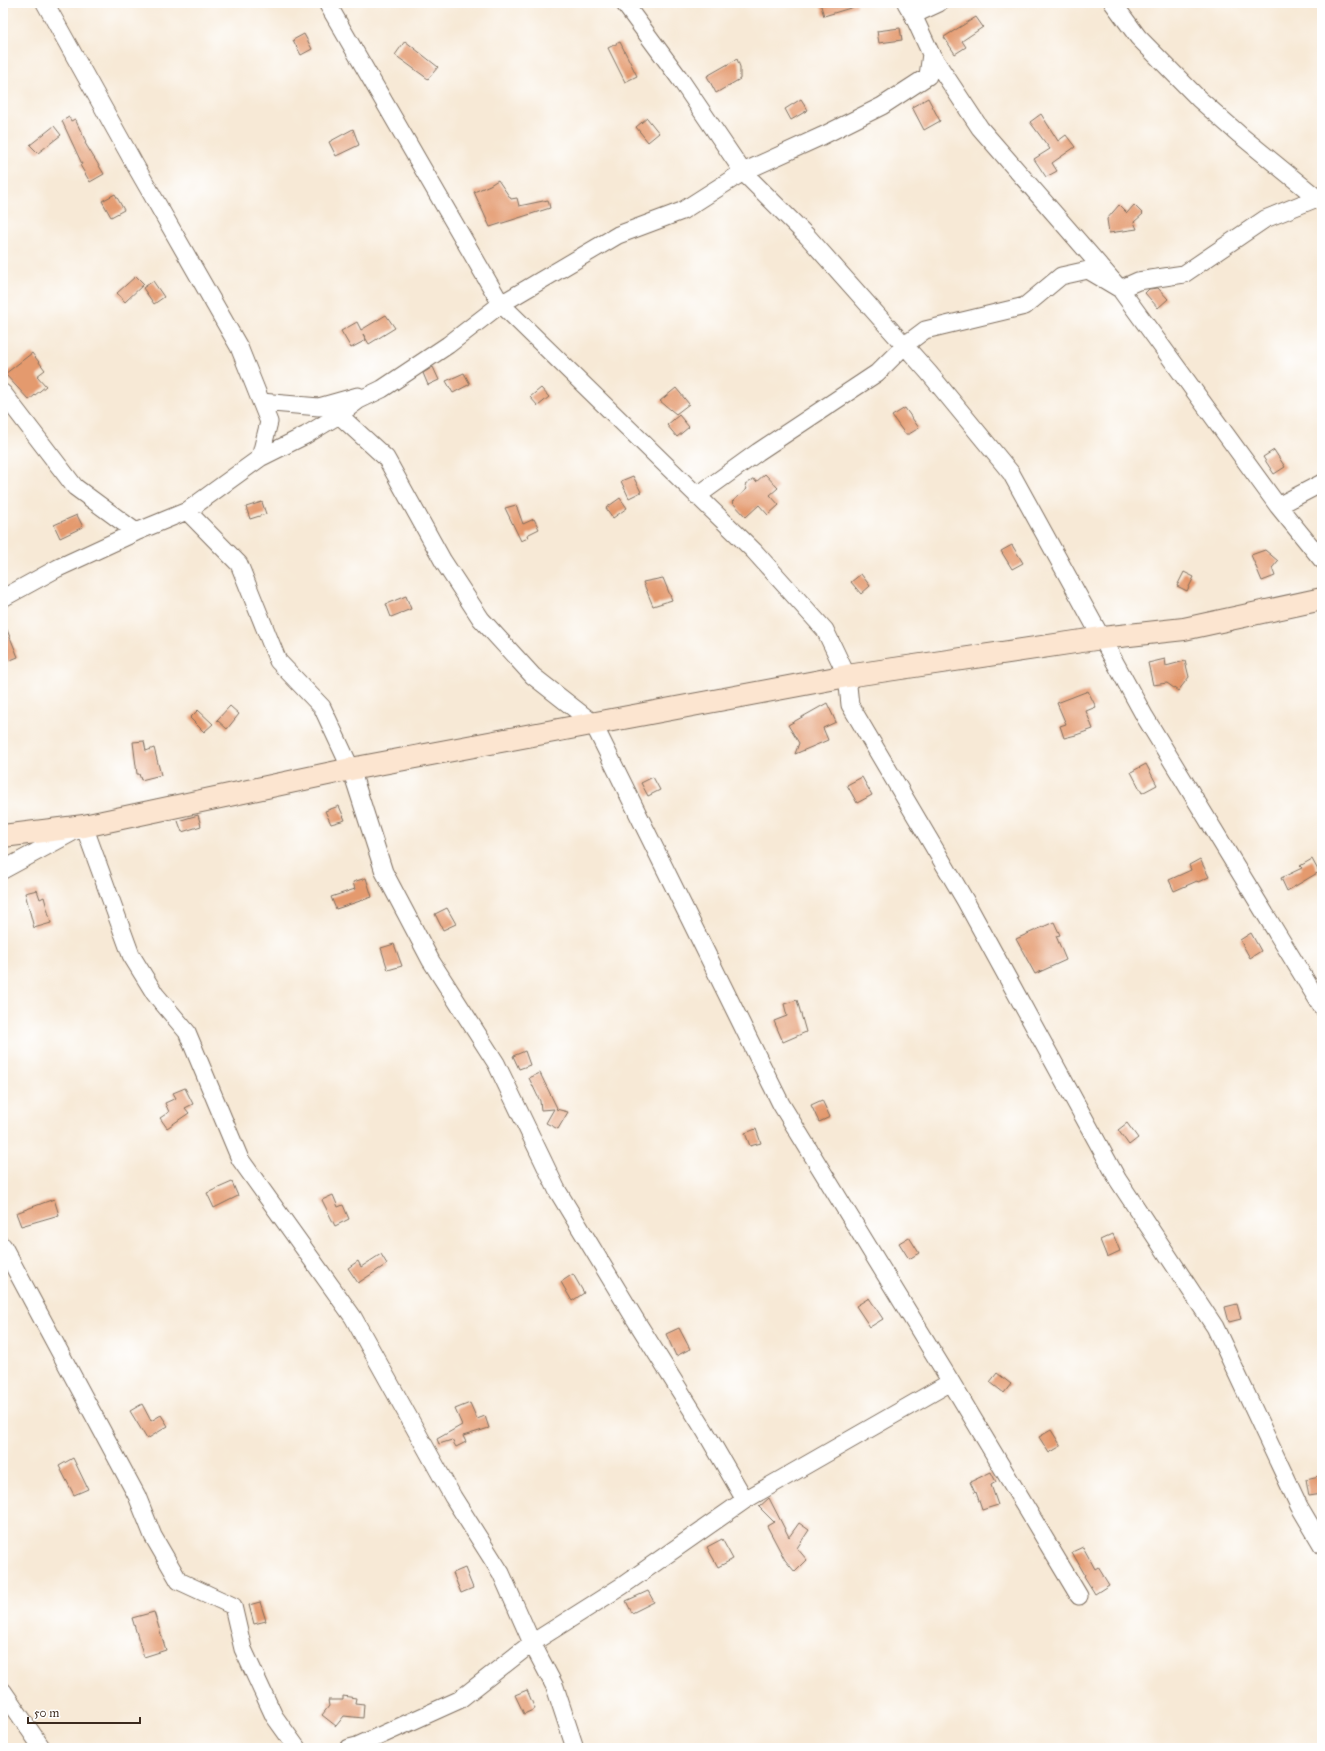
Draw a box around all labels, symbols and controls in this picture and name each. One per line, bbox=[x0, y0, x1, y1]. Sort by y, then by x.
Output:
scale bar bbox=[28, 1699, 140, 1725]
text: 50 m bbox=[34, 1706, 59, 1720]

